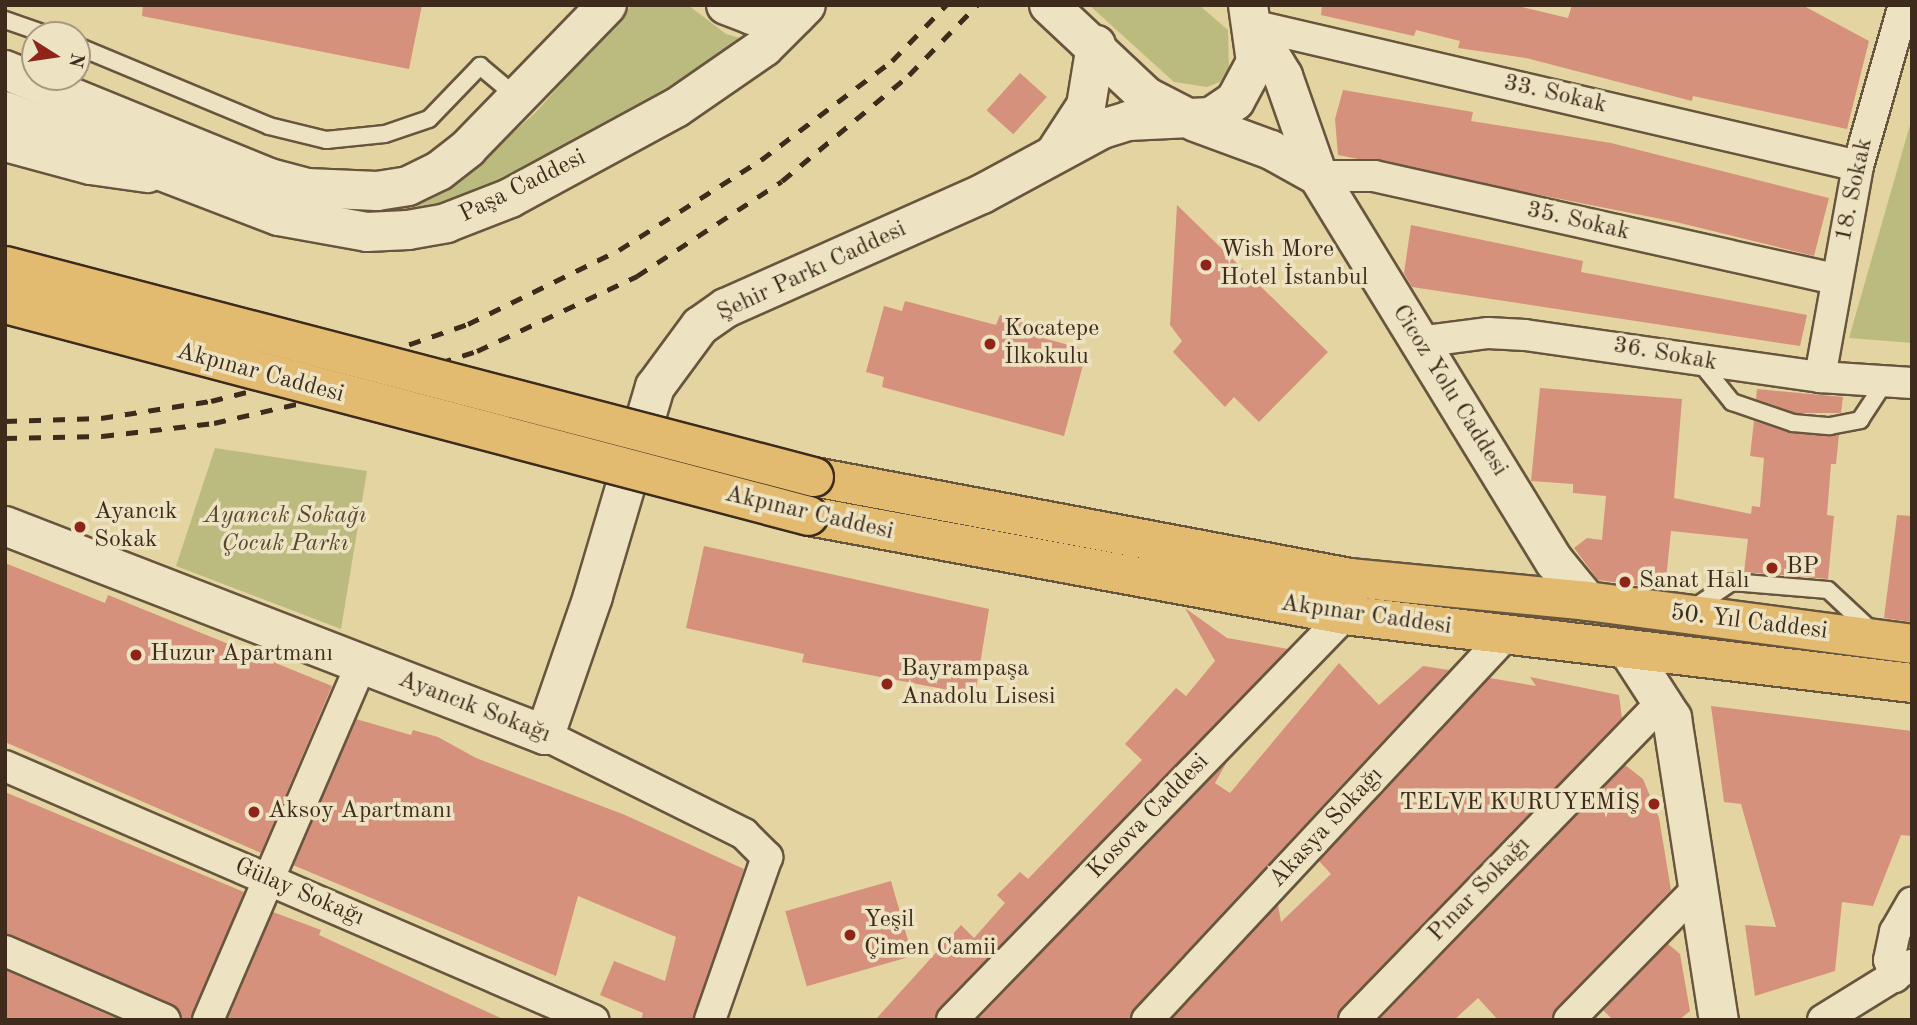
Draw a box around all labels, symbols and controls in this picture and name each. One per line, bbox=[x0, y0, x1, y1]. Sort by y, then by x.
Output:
north arrow bbox=[21, 21, 91, 91]
text: N bbox=[64, 51, 86, 69]
street label: 33. Sokak bbox=[1501, 69, 1609, 121]
street label: 18. Sokak bbox=[1830, 136, 1880, 244]
street label: Paşa Caddesi bbox=[455, 144, 591, 230]
street label: 35. Sokak bbox=[1524, 196, 1632, 248]
street label: Şehir Parkı Caddesi bbox=[713, 216, 911, 328]
place label: Wish More Hotel İstanbul bbox=[1220, 237, 1368, 293]
marker: Wish More Hotel İstanbul bbox=[1198, 257, 1214, 273]
street label: Cicoz Yolu Caddesi bbox=[1385, 300, 1513, 482]
place label: Kocatepe İlkokulu bbox=[1004, 316, 1099, 372]
street label: 36. Sokak bbox=[1611, 332, 1719, 378]
marker: Kocatepe İlkokulu bbox=[982, 336, 998, 352]
street label: Akpınar Caddesi bbox=[173, 338, 347, 410]
street label: Akpınar Caddesi bbox=[722, 481, 896, 547]
place label: Ayancık Sokak bbox=[94, 499, 177, 555]
park label: Ayancık Sokağı Çocuk Parkı bbox=[203, 503, 367, 559]
marker: Ayancık Sokak bbox=[72, 519, 88, 535]
place label: BP bbox=[1786, 554, 1819, 582]
marker: BP bbox=[1764, 560, 1780, 576]
place label: Sanat Halı bbox=[1639, 568, 1749, 596]
marker: Sanat Halı bbox=[1617, 574, 1633, 590]
street label: Akpınar Caddesi bbox=[1279, 590, 1453, 642]
street label: 50. Yıl Caddesi bbox=[1669, 599, 1829, 647]
place label: Huzur Apartmanı bbox=[150, 641, 333, 669]
marker: Huzur Apartmanı bbox=[128, 647, 144, 663]
place label: Bayrampaşa Anadolu Lisesi bbox=[901, 656, 1056, 712]
street label: Ayancık Sokağı bbox=[394, 666, 554, 750]
marker: Bayrampaşa Anadolu Lisesi bbox=[879, 676, 895, 692]
street label: Kosova Caddesi bbox=[1082, 748, 1216, 886]
street label: Akasya Sokağı bbox=[1264, 762, 1390, 894]
place label: TELVE KURUYEMİŞ bbox=[1399, 790, 1640, 818]
marker: TELVE KURUYEMİŞ bbox=[1646, 796, 1662, 812]
place label: Aksoy Apartmanı bbox=[268, 798, 452, 826]
marker: Aksoy Apartmanı bbox=[246, 804, 262, 820]
street label: Pınar Sokağı bbox=[1423, 832, 1537, 948]
street label: Gülay Sokağı bbox=[230, 853, 368, 933]
place label: Yeşil Çimen Camii bbox=[864, 907, 996, 963]
marker: Yeşil Çimen Camii bbox=[842, 927, 858, 943]

